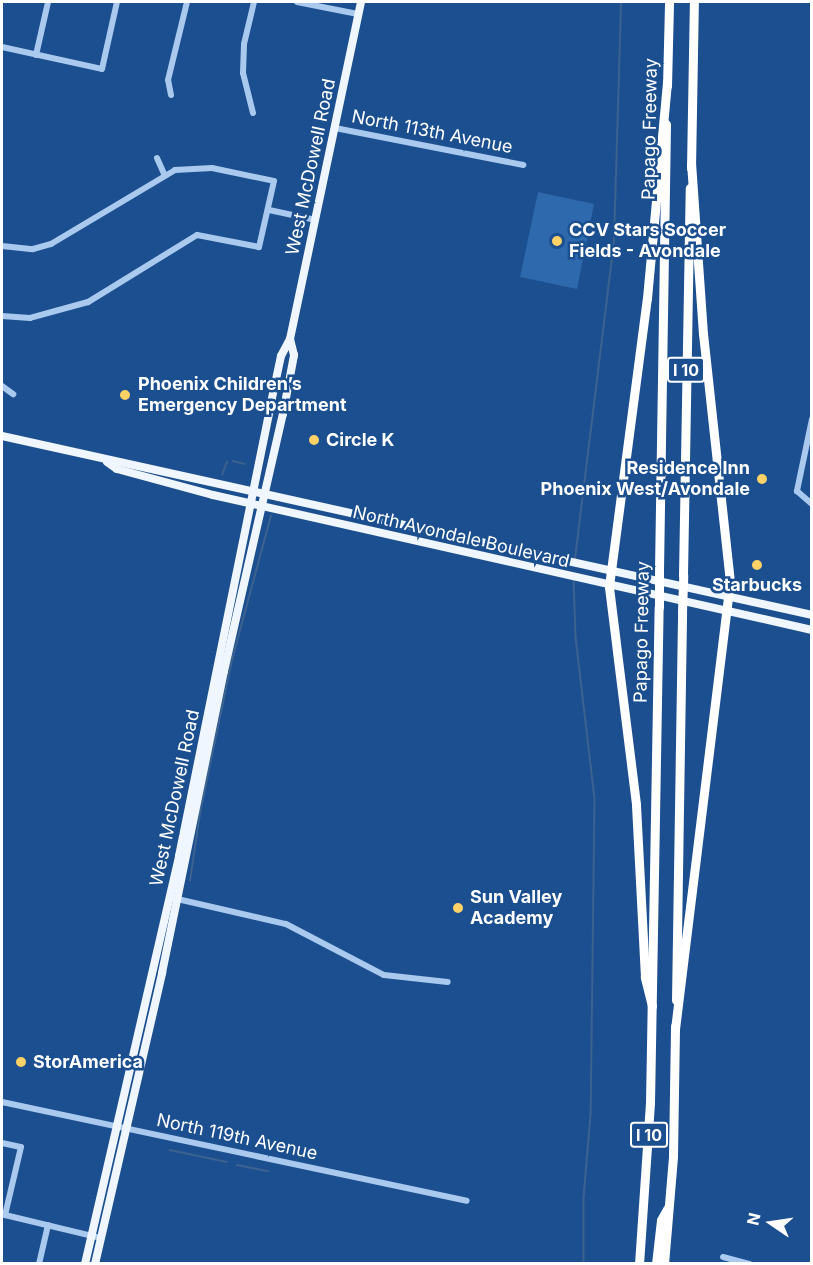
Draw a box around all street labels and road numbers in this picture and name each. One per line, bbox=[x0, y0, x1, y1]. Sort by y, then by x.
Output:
street label: Papago Freeway bbox=[638, 58, 662, 200]
street label: West McDowell Road bbox=[282, 77, 340, 257]
street label: North 113th Avenue bbox=[350, 106, 514, 158]
road number: I 10 bbox=[666, 357, 706, 383]
street label: North Avondale Boulevard bbox=[351, 502, 571, 572]
street label: Papago Freeway bbox=[630, 561, 654, 703]
street label: West McDowell Road bbox=[146, 708, 204, 888]
street label: North 119th Avenue bbox=[155, 1109, 319, 1165]
road number: I 10 bbox=[630, 1122, 668, 1148]

